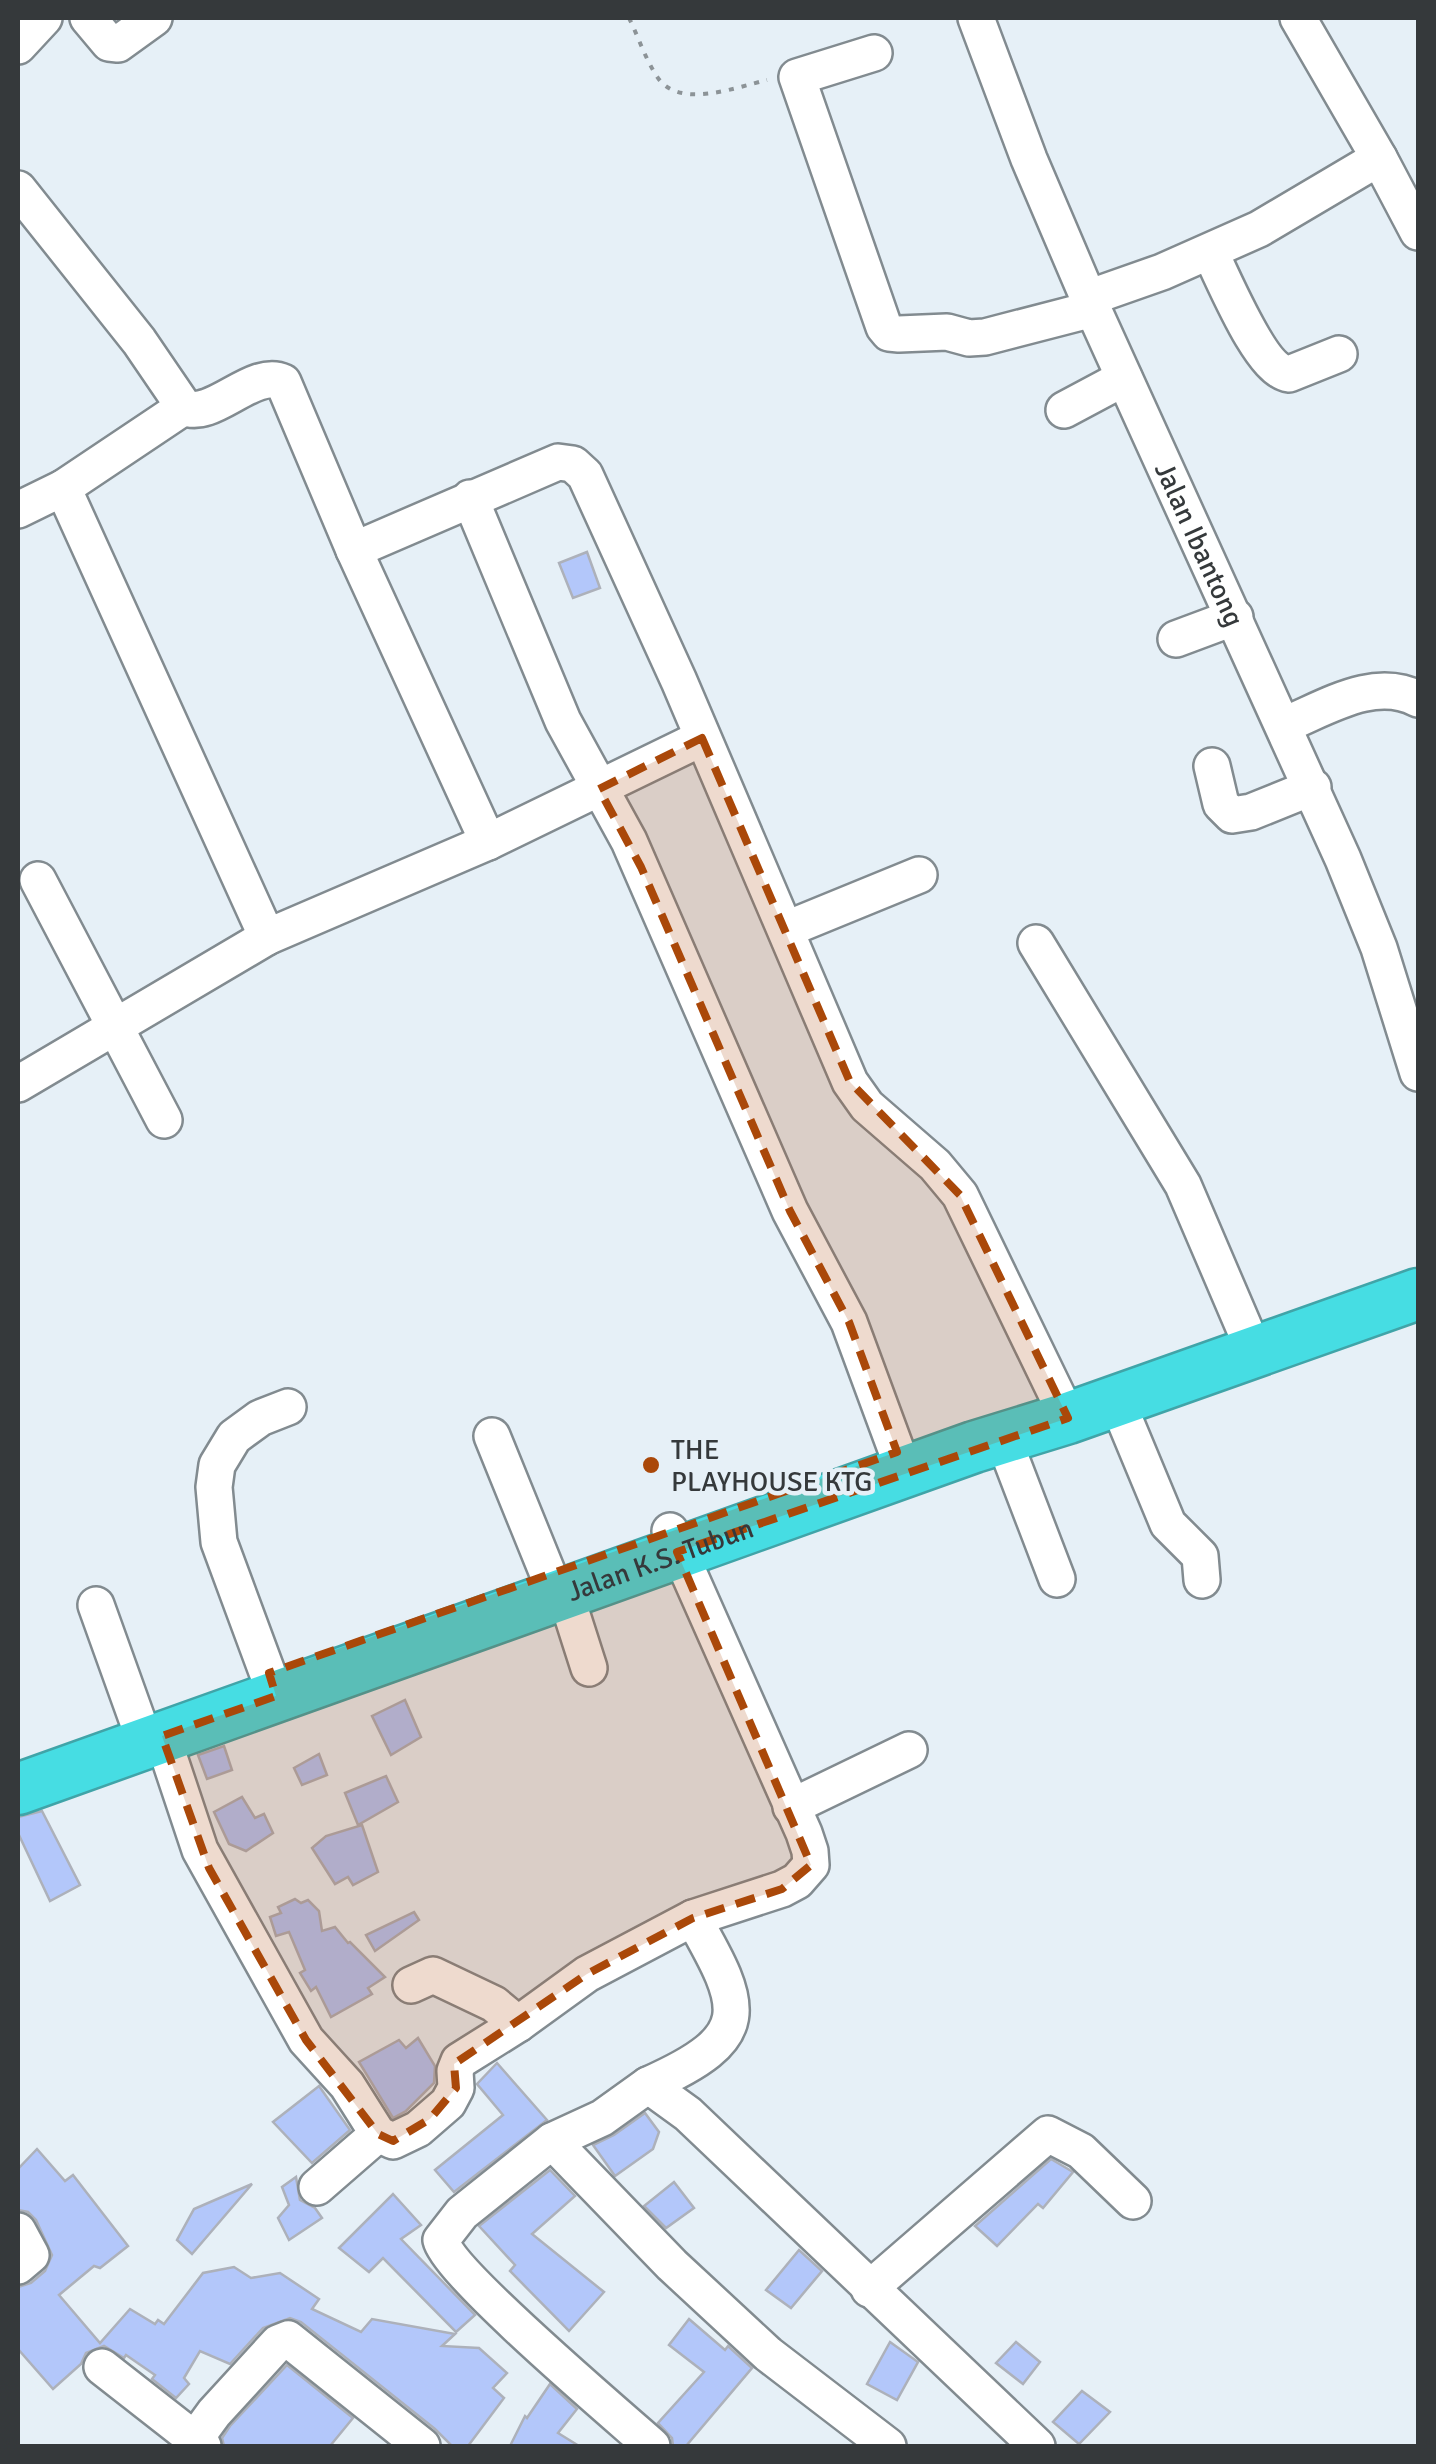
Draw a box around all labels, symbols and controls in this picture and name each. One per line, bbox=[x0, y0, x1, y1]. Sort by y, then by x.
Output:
street label: Jalan Ibantong bbox=[1147, 457, 1251, 632]
place label: THE PLAYHOUSE KTG bbox=[671, 1433, 872, 1499]
marker: THE PLAYHOUSE KTG bbox=[640, 1454, 662, 1476]
street label: Jalan K.S. Tubun bbox=[563, 1511, 758, 1609]

